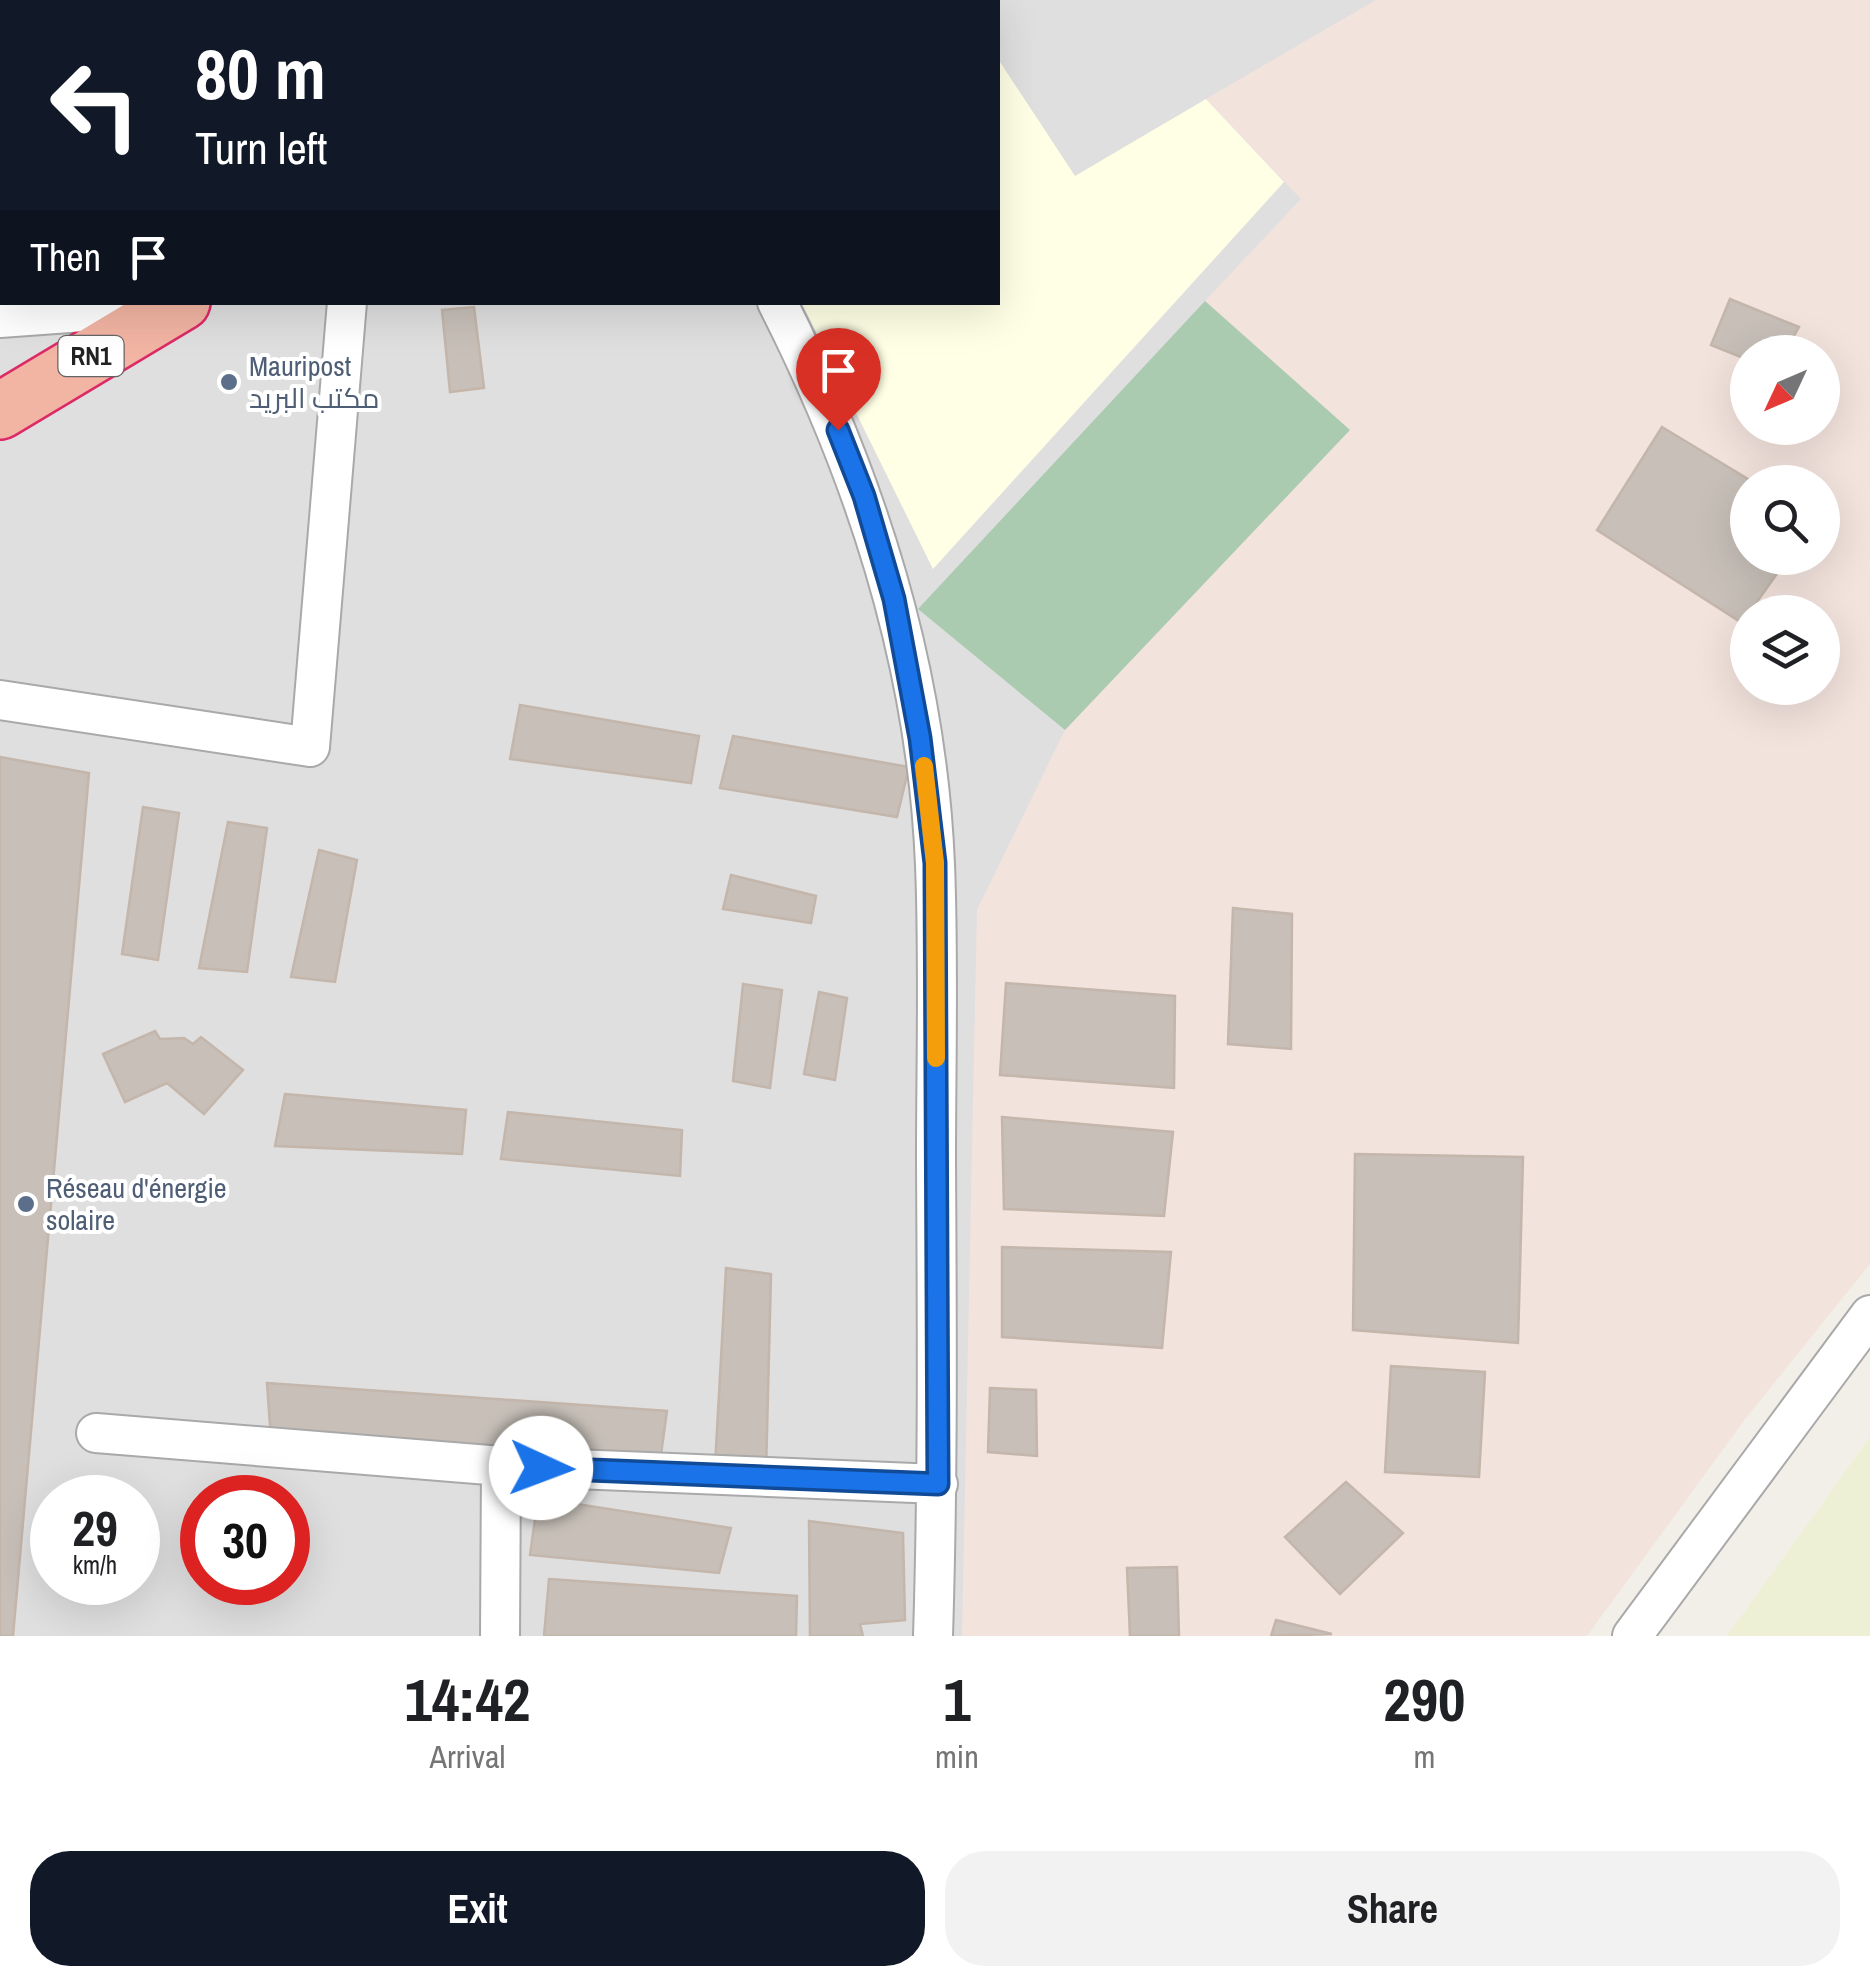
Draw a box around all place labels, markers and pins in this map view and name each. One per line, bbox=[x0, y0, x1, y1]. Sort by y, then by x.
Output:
pin bbox=[796, 328, 881, 431]
place label: Mauripost مكتب البريد bbox=[249, 347, 379, 417]
marker: Mauripost مكتب البريد bbox=[218, 371, 240, 393]
place label: Réseau d'énergie solaire bbox=[46, 1169, 227, 1239]
marker: Réseau d'énergie solaire bbox=[15, 1193, 37, 1215]

